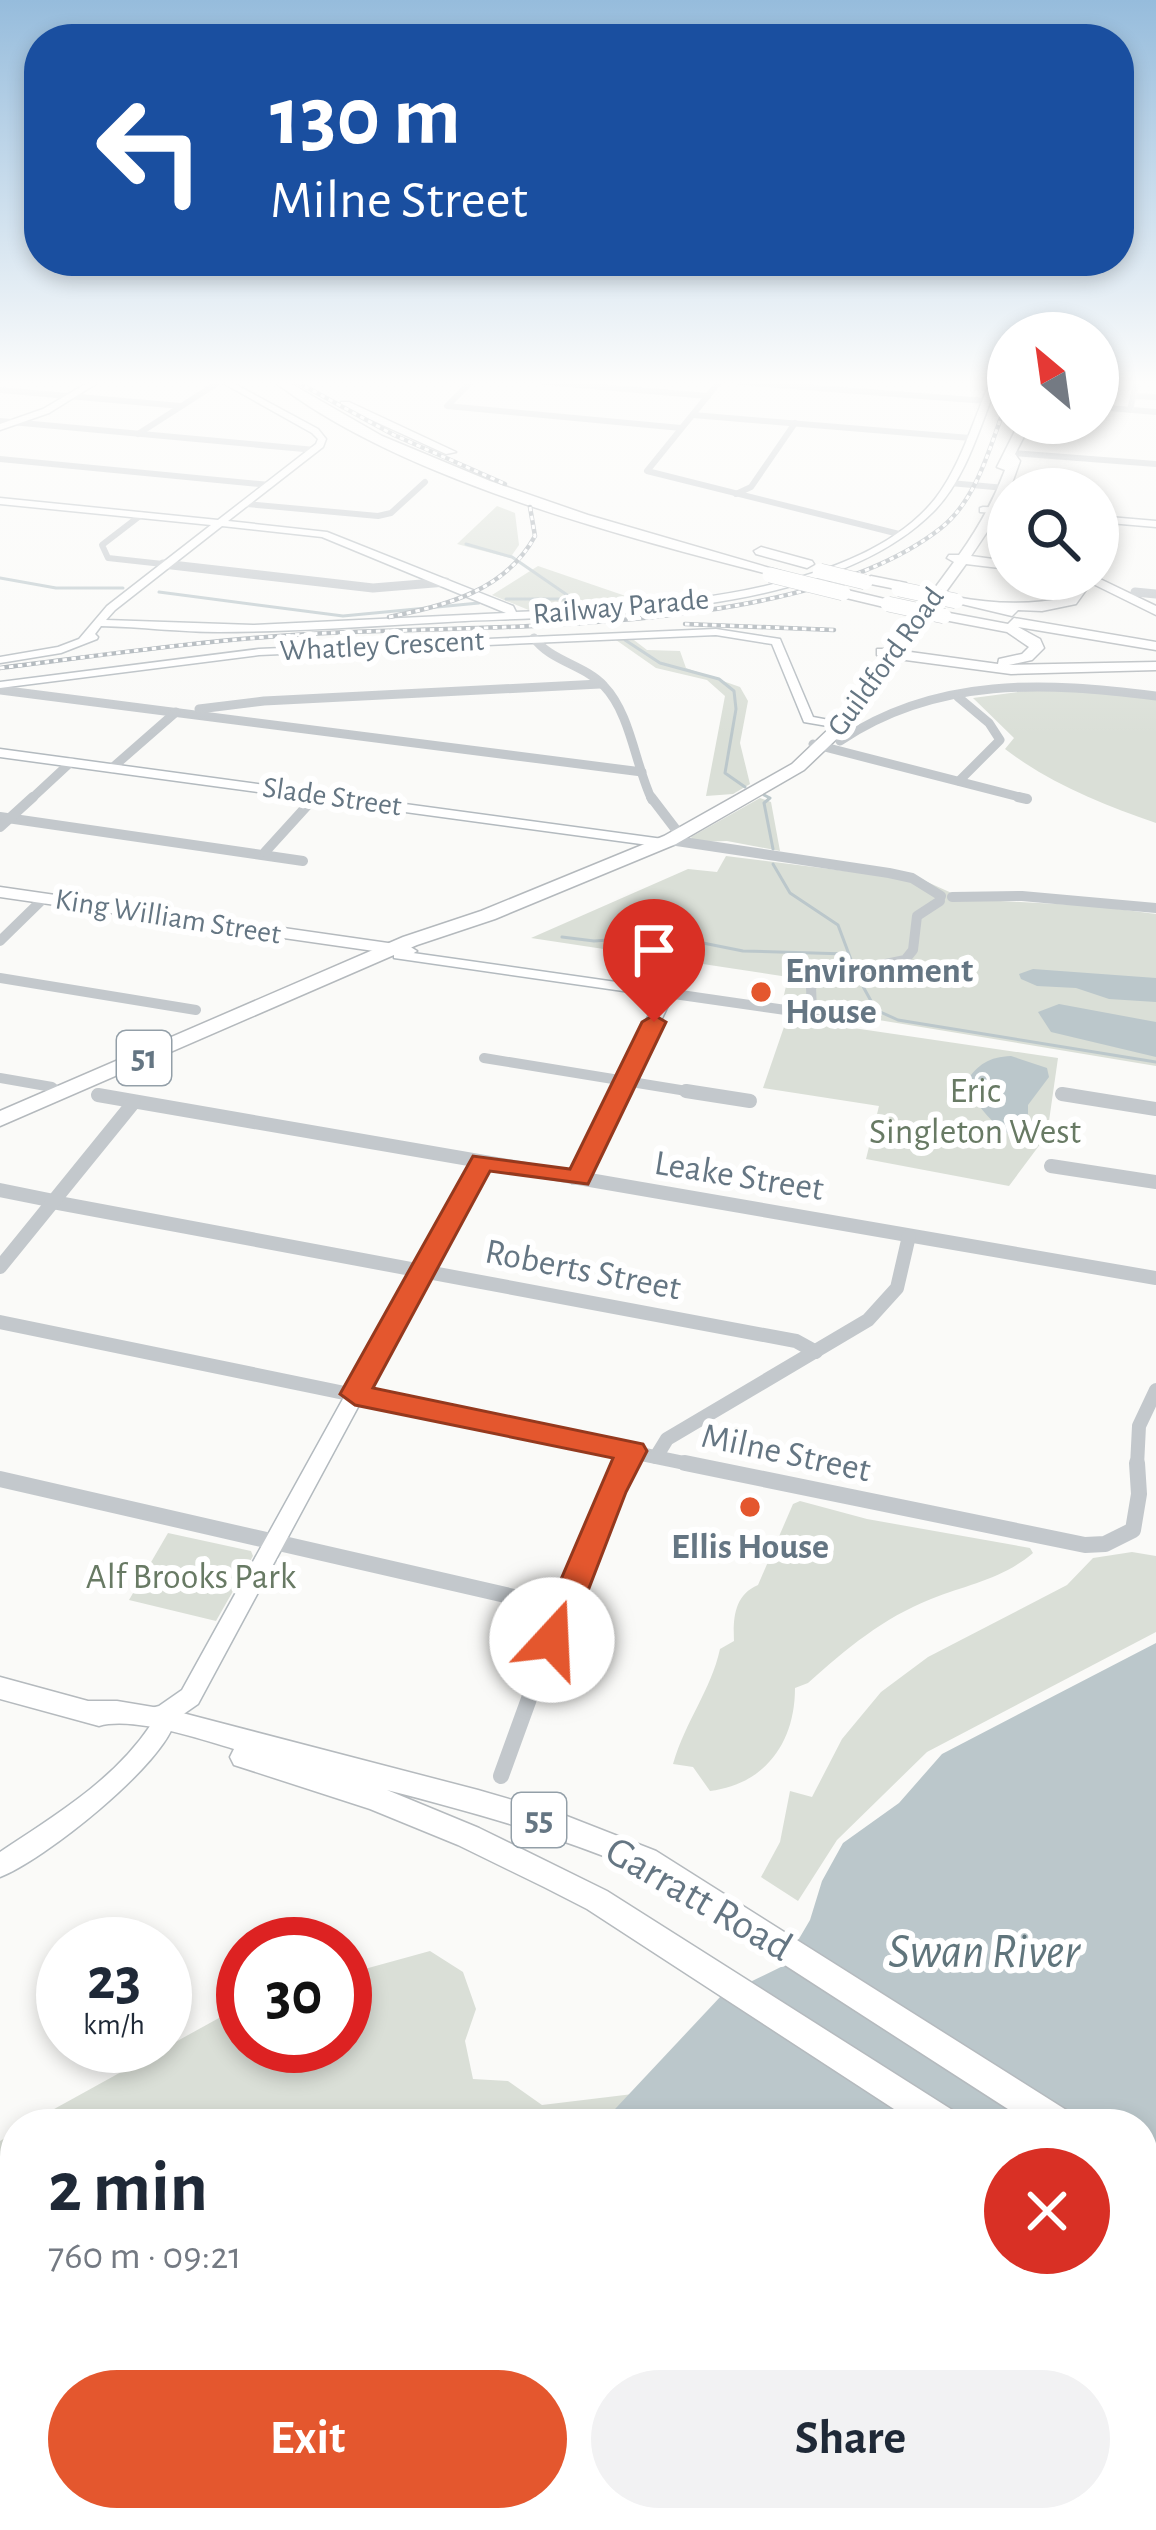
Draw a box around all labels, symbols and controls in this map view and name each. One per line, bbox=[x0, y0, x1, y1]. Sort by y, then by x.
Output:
icon: left bbox=[72, 72, 228, 228]
text: 130 m bbox=[270, 76, 461, 160]
text: Milne Street bbox=[270, 174, 528, 228]
north arrow bbox=[987, 312, 1119, 444]
map controls bbox=[987, 312, 1119, 600]
button: search bbox=[987, 468, 1119, 600]
street label: Guildford Road bbox=[822, 582, 950, 742]
street label: Railway Parade bbox=[532, 584, 710, 630]
street label: Whatley Crescent bbox=[279, 626, 485, 666]
street label: Slade Street bbox=[261, 772, 404, 822]
street label: King William Street bbox=[53, 884, 283, 950]
pin bbox=[603, 899, 705, 1022]
icon: arrive bbox=[621, 917, 687, 983]
place label: Environment House bbox=[785, 953, 973, 1030]
marker: Environment House bbox=[748, 979, 774, 1005]
road number: 51 bbox=[117, 1031, 171, 1085]
park label: Eric Singleton West bbox=[869, 1073, 1082, 1150]
street label: Leake Street bbox=[652, 1145, 827, 1207]
street label: Roberts Street bbox=[482, 1233, 684, 1307]
street label: Milne Street bbox=[698, 1418, 874, 1489]
marker: Ellis House bbox=[737, 1494, 763, 1520]
place label: Ellis House bbox=[671, 1529, 829, 1565]
park label: Alf Brooks Park bbox=[86, 1559, 297, 1595]
position arrow bbox=[489, 1577, 615, 1703]
road number: 55 bbox=[512, 1793, 566, 1847]
street label: Garratt Road bbox=[599, 1829, 799, 1969]
speed limit sign: 30 bbox=[216, 1917, 372, 2073]
water label: Swan River bbox=[888, 1929, 1081, 1977]
text: 23 bbox=[87, 1950, 141, 2010]
text: km/h bbox=[83, 2010, 145, 2040]
button: close bbox=[984, 2148, 1110, 2274]
text: 2 min bbox=[48, 2152, 208, 2224]
text: 760 m · 09:21 bbox=[48, 2237, 242, 2276]
button: Exit bbox=[48, 2370, 567, 2508]
button: Share bbox=[591, 2370, 1110, 2508]

